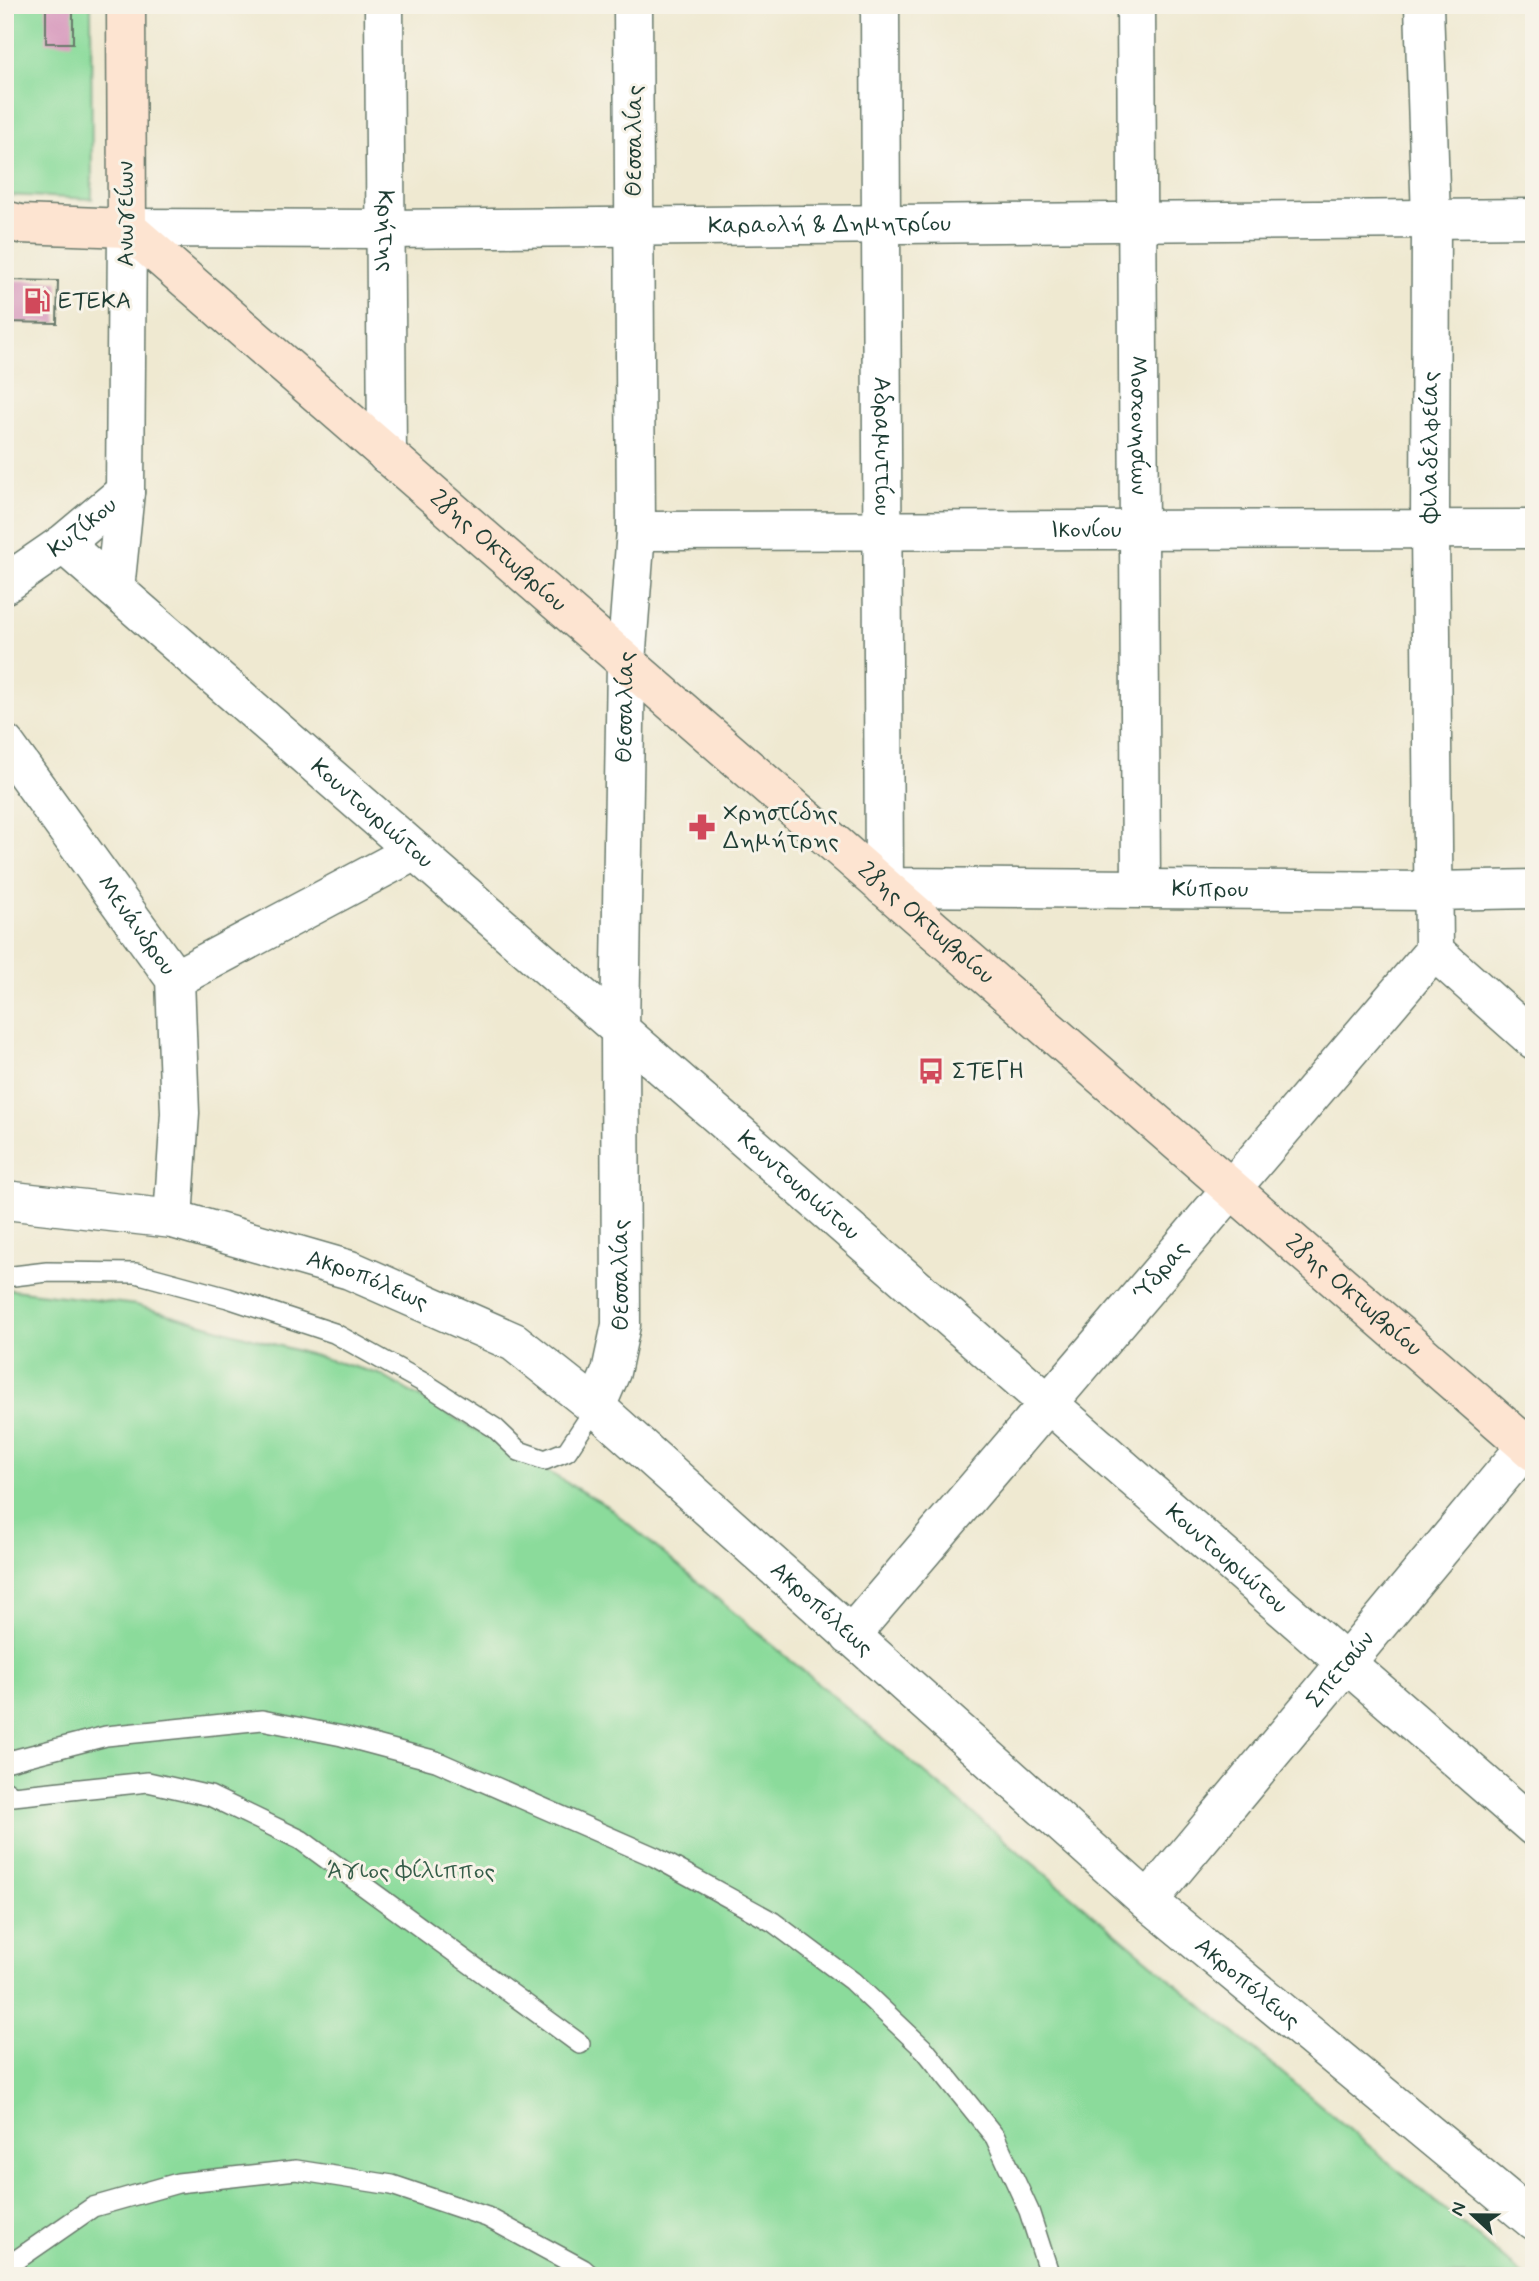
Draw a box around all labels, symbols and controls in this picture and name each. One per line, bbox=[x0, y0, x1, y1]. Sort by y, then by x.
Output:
street label: Θεσσαλίας bbox=[619, 85, 650, 197]
street label: Ανωγείων bbox=[111, 161, 142, 267]
street label: Κρήτης bbox=[370, 190, 401, 272]
street label: Καραολή & Δημητρίου bbox=[708, 208, 951, 241]
fuel station icon: ΕΤΕΚΑ bbox=[22, 286, 52, 316]
place label: ΕΤΕΚΑ bbox=[58, 286, 131, 317]
street label: Μοσχονησίων bbox=[1122, 355, 1154, 495]
street label: Φιλαδελφείας bbox=[1415, 371, 1446, 524]
street label: Αδραμυττίου bbox=[866, 376, 898, 516]
street label: 28ης Οκτωβρίου bbox=[423, 483, 573, 619]
street label: Κυζίκου bbox=[42, 490, 124, 565]
street label: Ικονίου bbox=[1050, 514, 1122, 546]
street label: Θεσσαλίας bbox=[609, 650, 642, 763]
street label: Κουντουριώτου bbox=[304, 751, 440, 876]
place label: Χρηστίδης Δημήτρης bbox=[723, 798, 839, 857]
pharmacy icon: Χρηστίδης Δημήτρης bbox=[687, 812, 717, 842]
street label: 28ης Οκτωβρίου bbox=[851, 855, 1001, 991]
street label: Μενάνδρου bbox=[90, 869, 183, 982]
street label: Κύπρου bbox=[1172, 874, 1249, 905]
bus stop icon: ΣΤΕΓΗ bbox=[916, 1056, 946, 1086]
place label: ΣΤΕΓΗ bbox=[952, 1056, 1024, 1087]
street label: Κουντουριώτου bbox=[731, 1123, 867, 1248]
street label: Θεσσαλίας bbox=[605, 1219, 637, 1331]
street label: 28ης Οκτωβρίου bbox=[1279, 1227, 1429, 1364]
street label: Ύδρας bbox=[1127, 1234, 1196, 1308]
street label: Ακροπόλεως bbox=[303, 1243, 433, 1318]
street label: Κουντουριώτου bbox=[1159, 1497, 1295, 1621]
street label: Ακροπόλεως bbox=[764, 1555, 880, 1663]
street label: Σπετσών bbox=[1299, 1625, 1382, 1715]
park label: Άγιος Φίλιππος bbox=[327, 1856, 495, 1887]
street label: Ακροπόλεως bbox=[1188, 1931, 1307, 2036]
north arrow bbox=[1438, 2180, 1508, 2250]
text: N bbox=[1445, 2199, 1473, 2220]

